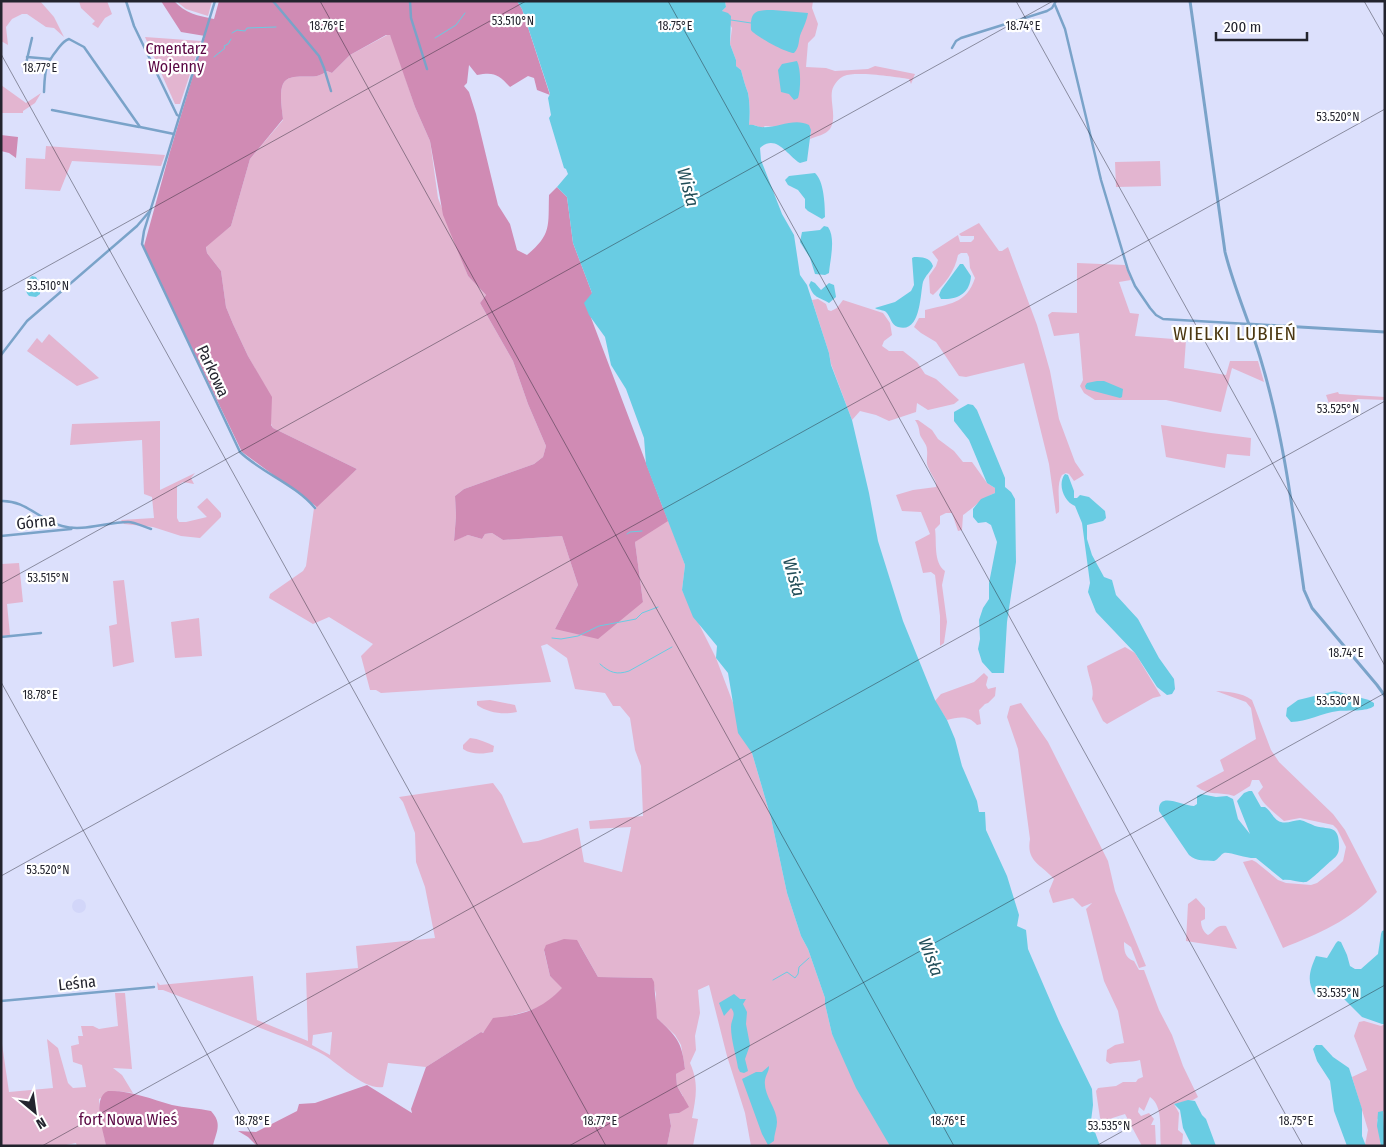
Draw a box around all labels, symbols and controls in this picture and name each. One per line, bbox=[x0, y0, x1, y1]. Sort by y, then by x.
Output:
scale bar bbox=[1216, 10, 1307, 42]
text: 53.510°N bbox=[492, 14, 534, 28]
text: 200 m bbox=[1224, 18, 1261, 36]
text: 18.76°E bbox=[310, 19, 345, 33]
text: 18.75°E bbox=[658, 19, 693, 33]
text: 18.74°E bbox=[1006, 19, 1041, 33]
park label: Cmentarz Wojenny bbox=[145, 39, 207, 76]
text: 18.77°E bbox=[23, 61, 58, 75]
text: 53.520°N bbox=[1316, 110, 1360, 124]
water label: Wisła bbox=[672, 165, 704, 209]
text: 53.510°N bbox=[27, 279, 69, 293]
district label: WIELKI LUBIEŃ bbox=[1173, 322, 1297, 345]
street label: Parkowa bbox=[193, 342, 233, 400]
text: 53.525°N bbox=[1317, 402, 1359, 416]
street label: Górna bbox=[15, 510, 57, 534]
water label: Wisła bbox=[778, 555, 810, 599]
text: 53.515°N bbox=[27, 571, 69, 585]
text: 18.74°E bbox=[1329, 646, 1364, 660]
text: 18.78°E bbox=[22, 688, 58, 702]
text: 53.530°N bbox=[1316, 694, 1360, 708]
text: 53.520°N bbox=[26, 863, 70, 877]
water label: Wisła bbox=[914, 935, 948, 979]
street label: Leśna bbox=[57, 972, 97, 994]
text: 53.535°N bbox=[1317, 986, 1359, 1000]
north arrow bbox=[10, 1087, 60, 1137]
park label: fort Nowa Wieś bbox=[79, 1110, 177, 1129]
text: N bbox=[33, 1113, 49, 1132]
text: 18.78°E bbox=[234, 1114, 270, 1128]
text: 18.77°E bbox=[583, 1114, 618, 1128]
text: 18.76°E bbox=[931, 1114, 966, 1128]
text: 18.75°E bbox=[1279, 1114, 1314, 1128]
text: 53.535°N bbox=[1088, 1119, 1130, 1133]

